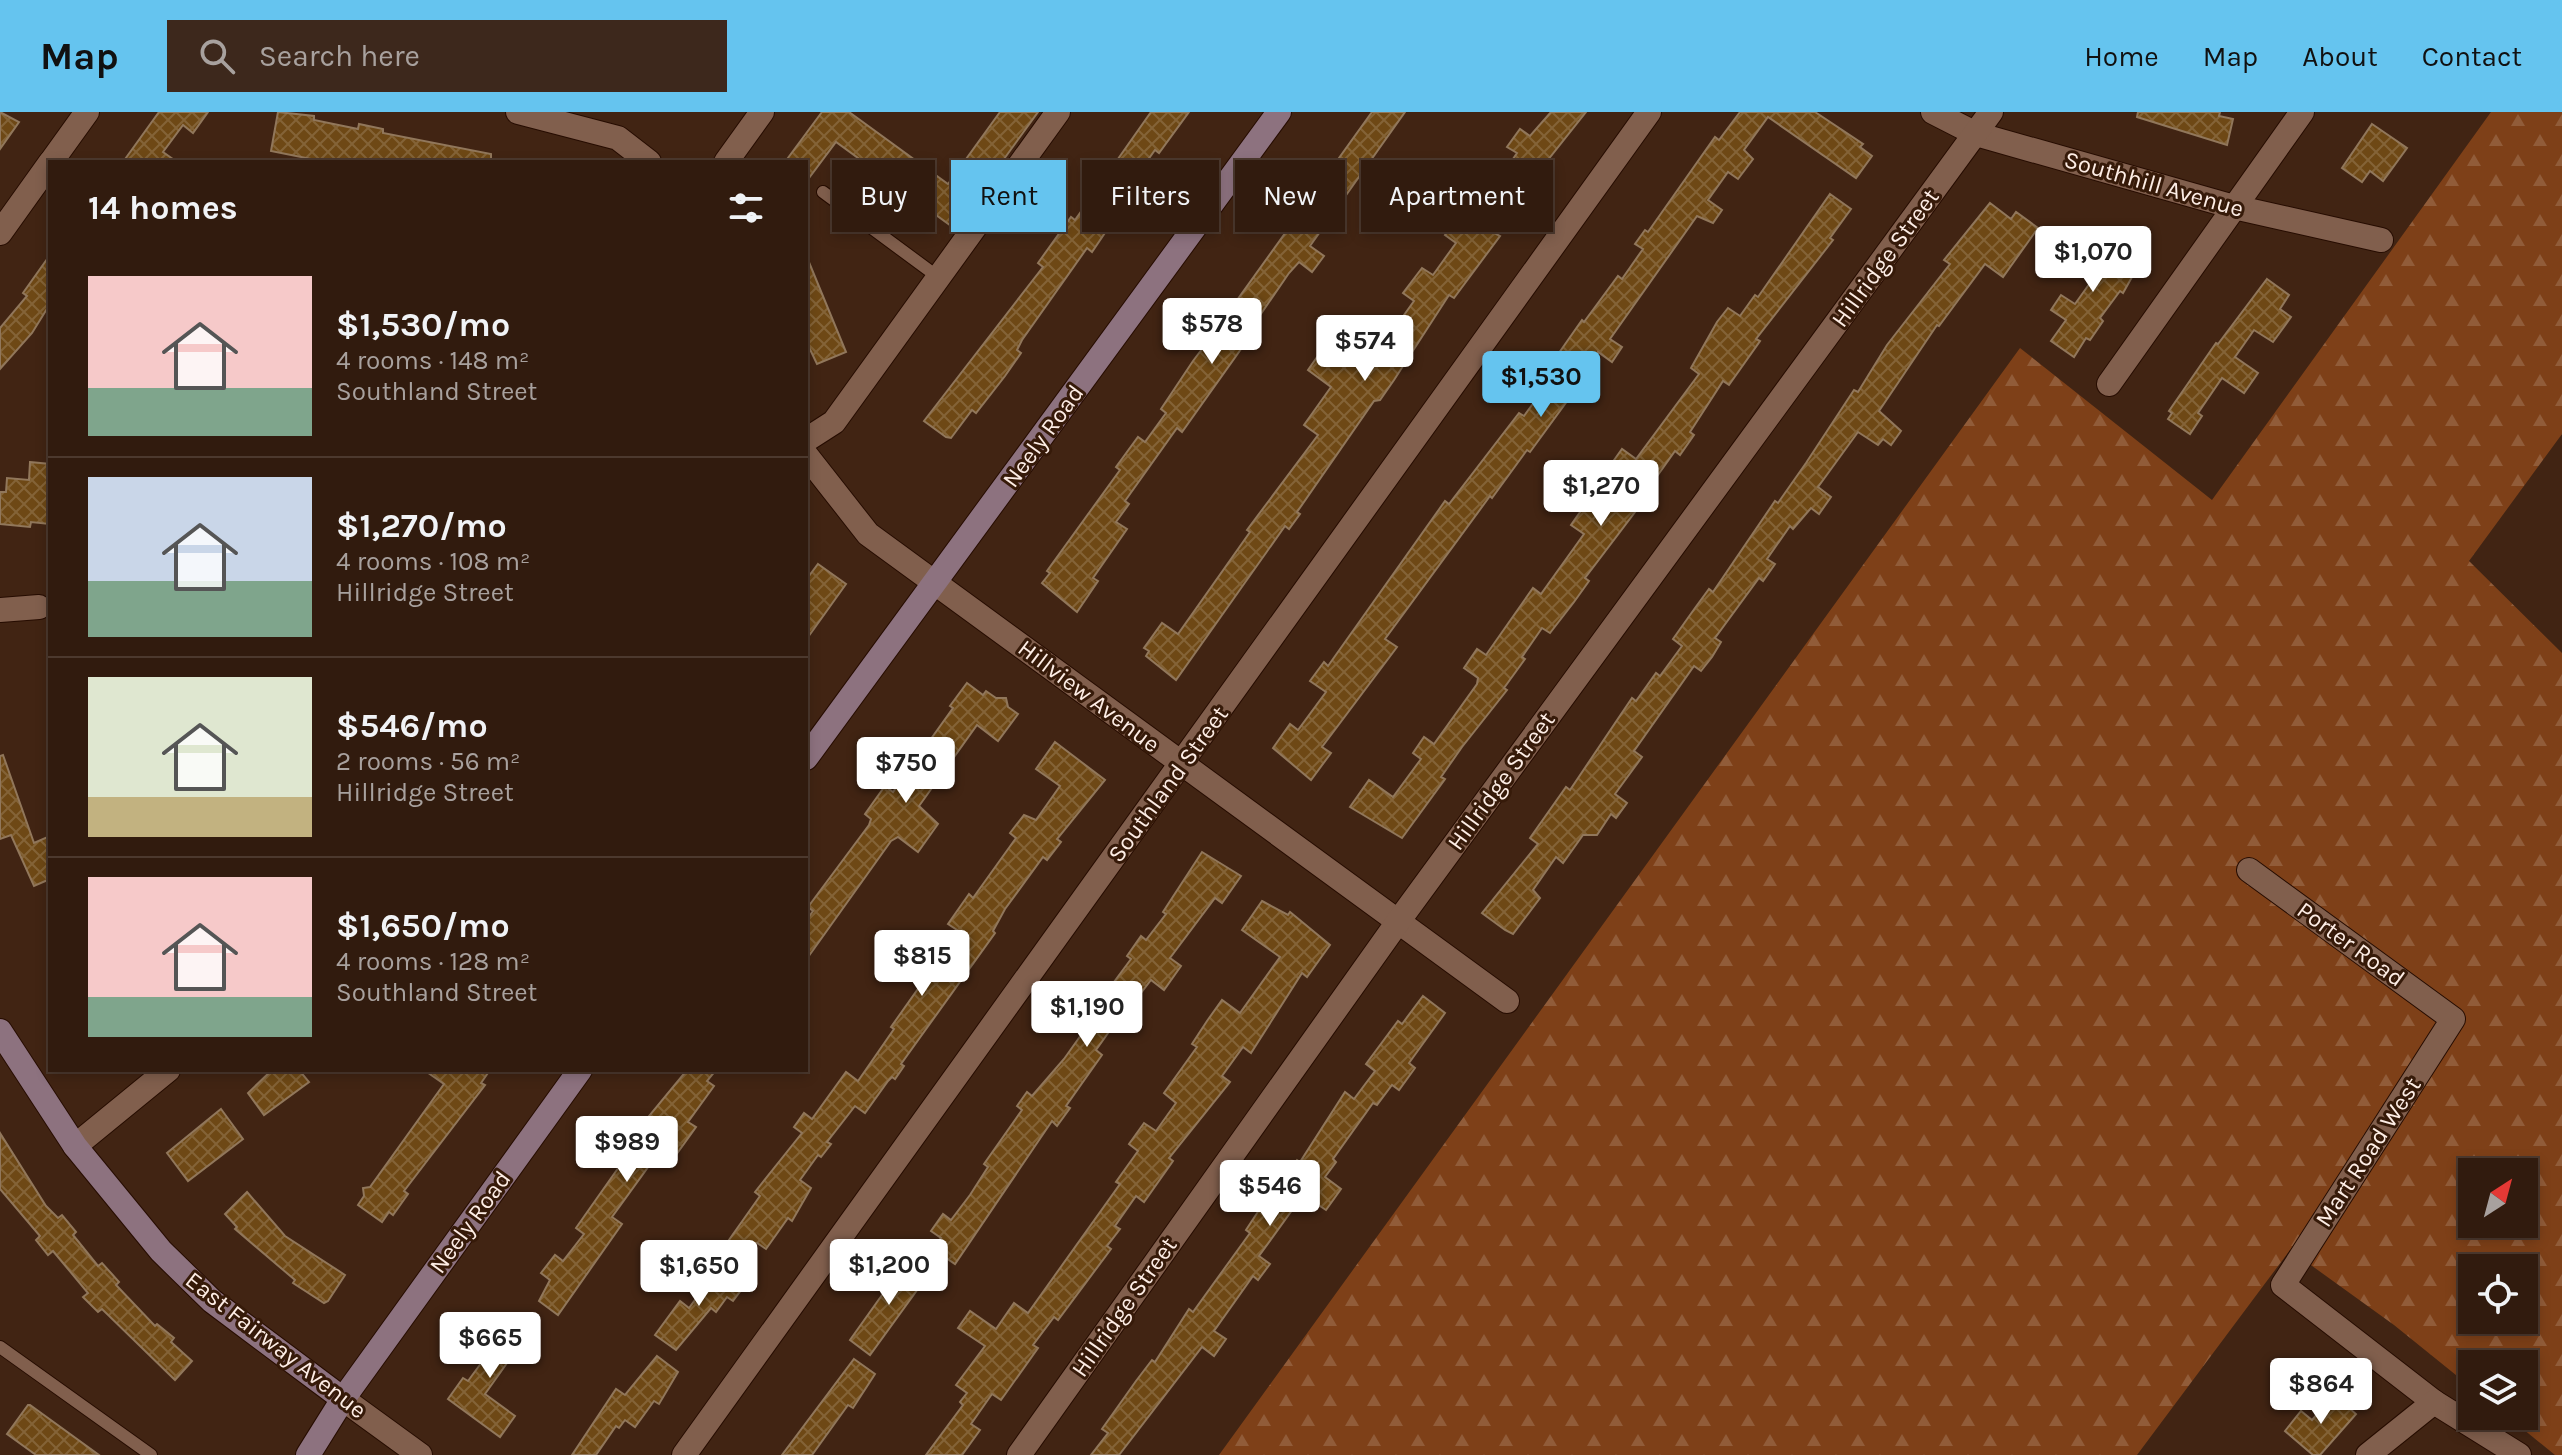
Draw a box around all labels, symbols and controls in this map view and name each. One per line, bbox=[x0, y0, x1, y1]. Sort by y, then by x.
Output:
search box bbox=[167, 20, 727, 92]
text: Map bbox=[40, 34, 119, 79]
icon: search bbox=[195, 34, 239, 78]
text: Search here bbox=[259, 38, 420, 74]
text: Home bbox=[2084, 40, 2159, 73]
text: Map bbox=[2203, 40, 2258, 73]
text: About bbox=[2302, 40, 2378, 73]
text: Contact bbox=[2422, 40, 2522, 73]
street label: Southhill Avenue bbox=[2061, 145, 2247, 223]
chip: Buy bbox=[832, 160, 935, 232]
chip: Rent bbox=[951, 160, 1066, 232]
chip: Filters bbox=[1082, 160, 1219, 232]
chip: New bbox=[1235, 160, 1345, 232]
chip: Apartment bbox=[1361, 160, 1553, 232]
street label: Hillridge Street bbox=[1825, 183, 1945, 333]
icon: filters bbox=[724, 186, 768, 230]
text: 14 homes bbox=[88, 188, 238, 228]
pin: $1,070 bbox=[2028, 226, 2158, 294]
text: $1,070 bbox=[2053, 236, 2133, 267]
pin: $578 bbox=[1165, 298, 1259, 366]
text: $1,530/mo bbox=[336, 305, 510, 345]
icon: home bbox=[152, 308, 248, 404]
text: $578 bbox=[1181, 308, 1243, 339]
pin: $574 bbox=[1318, 315, 1412, 383]
text: $574 bbox=[1334, 325, 1396, 356]
text: 4 rooms · 148 m² bbox=[336, 345, 530, 376]
pin: $1,530 bbox=[1476, 351, 1606, 419]
text: $1,530 bbox=[1500, 361, 1582, 392]
text: Southland Street bbox=[336, 376, 537, 407]
street label: Neely Road bbox=[996, 379, 1090, 493]
pin: $1,270 bbox=[1536, 460, 1666, 528]
text: $1,270 bbox=[1562, 470, 1640, 501]
text: $1,270/mo bbox=[336, 506, 507, 546]
icon: home bbox=[152, 509, 248, 605]
text: 4 rooms · 108 m² bbox=[336, 546, 530, 577]
text: Hillridge Street bbox=[336, 577, 514, 608]
street label: Hillview Avenue bbox=[1013, 634, 1165, 758]
street label: Southland Street bbox=[1102, 701, 1234, 867]
text: $546/mo bbox=[336, 706, 488, 746]
street label: Hillridge Street bbox=[1441, 706, 1561, 856]
icon: home bbox=[152, 709, 248, 805]
pin: $750 bbox=[859, 737, 953, 805]
text: 2 rooms · 56 m² bbox=[336, 746, 521, 777]
text: $750 bbox=[875, 747, 937, 778]
text: Hillridge Street bbox=[336, 777, 514, 808]
street label: Porter Road bbox=[2292, 896, 2410, 992]
text: $1,650/mo bbox=[336, 906, 510, 946]
icon: home bbox=[152, 909, 248, 1005]
pin: $815 bbox=[875, 930, 969, 998]
text: $815 bbox=[892, 940, 952, 971]
text: 4 rooms · 128 m² bbox=[336, 946, 530, 977]
text: Southland Street bbox=[336, 977, 537, 1008]
pin: $1,190 bbox=[1022, 981, 1152, 1049]
text: $1,190 bbox=[1049, 991, 1125, 1022]
street label: Mart Road West bbox=[2309, 1072, 2427, 1232]
pin: $989 bbox=[580, 1116, 674, 1184]
text: $989 bbox=[594, 1126, 660, 1157]
north arrow bbox=[2458, 1158, 2538, 1238]
map controls bbox=[2458, 1158, 2538, 1430]
pin: $546 bbox=[1223, 1160, 1317, 1228]
street label: Neely Road bbox=[423, 1165, 517, 1279]
text: $546 bbox=[1238, 1170, 1302, 1201]
street label: Hillridge Street bbox=[1065, 1232, 1183, 1382]
pin: $1,200 bbox=[824, 1239, 954, 1307]
pin: $1,650 bbox=[634, 1240, 764, 1308]
text: $1,200 bbox=[848, 1249, 930, 1280]
text: $1,650 bbox=[658, 1250, 740, 1281]
button: locate bbox=[2458, 1254, 2538, 1334]
street label: East Fairway Avenue bbox=[180, 1266, 372, 1424]
pin: $665 bbox=[443, 1312, 537, 1380]
text: $665 bbox=[458, 1322, 522, 1353]
button: layers bbox=[2458, 1350, 2538, 1430]
pin: $864 bbox=[2274, 1358, 2368, 1426]
text: $864 bbox=[2288, 1368, 2354, 1399]

